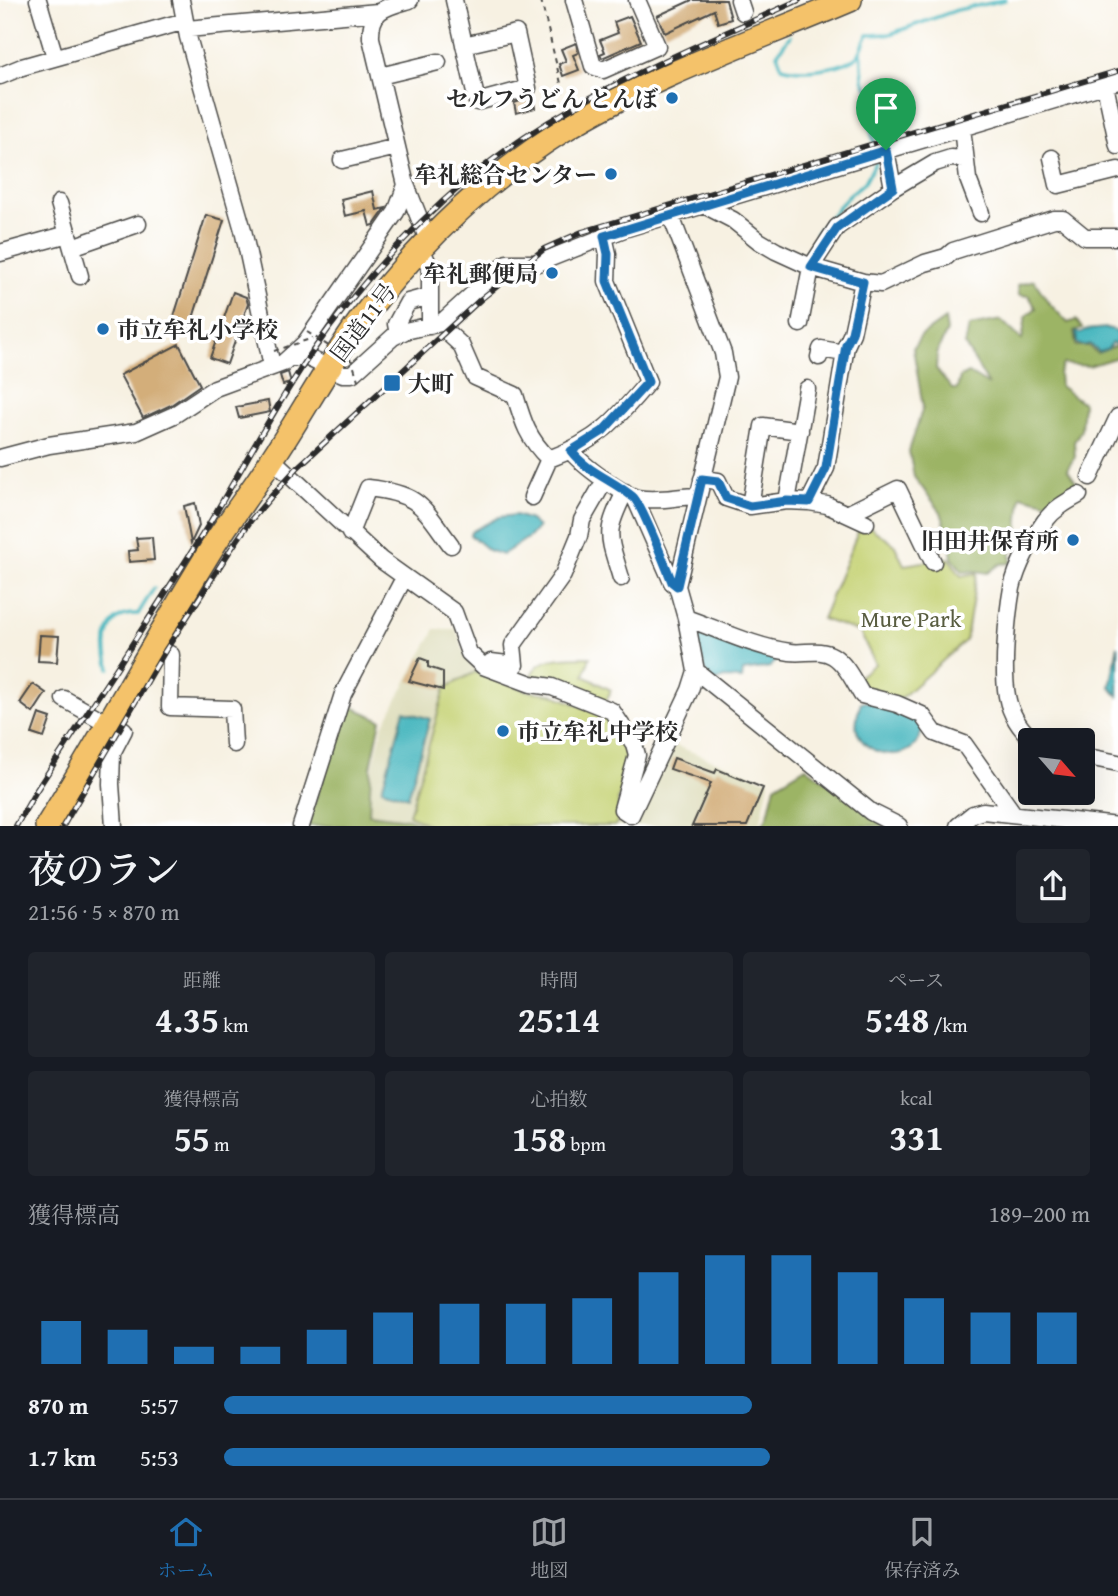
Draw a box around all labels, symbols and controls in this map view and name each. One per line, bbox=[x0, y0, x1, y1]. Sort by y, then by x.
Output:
pin bbox=[856, 78, 916, 150]
place label: セルフうどん とんぼ bbox=[446, 82, 658, 115]
icon: arrive bbox=[867, 89, 905, 127]
marker: セルフうどん とんぼ bbox=[664, 90, 680, 106]
place label: 牟礼総合センター bbox=[414, 158, 597, 191]
marker: 牟礼総合センター bbox=[603, 166, 619, 182]
place label: 牟礼郵便局 bbox=[423, 257, 538, 290]
marker: 牟礼郵便局 bbox=[544, 265, 560, 281]
street label: 国道11号 bbox=[322, 276, 404, 368]
place label: 市立牟礼小学校 bbox=[117, 313, 278, 346]
marker: 市立牟礼小学校 bbox=[95, 321, 111, 337]
place label: 大町 bbox=[408, 367, 454, 400]
marker: 大町 bbox=[382, 373, 402, 393]
place label: 旧田井保育所 bbox=[921, 524, 1059, 557]
marker: 旧田井保育所 bbox=[1065, 532, 1081, 548]
park label: Mure Park bbox=[861, 602, 962, 635]
place label: 市立牟礼中学校 bbox=[517, 715, 678, 748]
marker: 市立牟礼中学校 bbox=[495, 723, 511, 739]
north arrow bbox=[1018, 728, 1096, 805]
map controls bbox=[1018, 728, 1095, 805]
text: 夜のラン bbox=[28, 841, 180, 897]
button: share bbox=[1016, 849, 1090, 923]
text: 21:56 · 5 × 870 m bbox=[28, 895, 180, 928]
text: 距離 bbox=[183, 966, 221, 994]
text: 時間 bbox=[540, 966, 578, 994]
text: ペース bbox=[888, 966, 944, 994]
text: 4.35 bbox=[155, 994, 219, 1045]
text: 25:14 bbox=[518, 994, 600, 1045]
text: 5:48 bbox=[865, 994, 929, 1045]
text: km bbox=[219, 1011, 248, 1039]
text: /km bbox=[929, 1011, 968, 1039]
text: kcal bbox=[900, 1084, 933, 1112]
text: 獲得標高 bbox=[164, 1085, 240, 1113]
text: 心拍数 bbox=[530, 1085, 588, 1113]
text: 331 bbox=[889, 1112, 944, 1163]
text: 55 bbox=[174, 1113, 210, 1164]
text: 158 bbox=[512, 1113, 566, 1164]
text: m bbox=[210, 1130, 230, 1158]
text: bpm bbox=[566, 1130, 606, 1158]
text: 189–200 m bbox=[989, 1197, 1090, 1230]
text: 獲得標高 bbox=[28, 1198, 120, 1231]
text: 870 m bbox=[28, 1389, 89, 1422]
text: 5:57 bbox=[140, 1389, 179, 1422]
text: 1.7 km bbox=[28, 1441, 96, 1474]
text: 5:53 bbox=[140, 1441, 179, 1474]
tab: ホーム bbox=[158, 1513, 215, 1584]
tab: 地図 bbox=[530, 1513, 568, 1584]
tab: 保存済み bbox=[884, 1513, 960, 1584]

